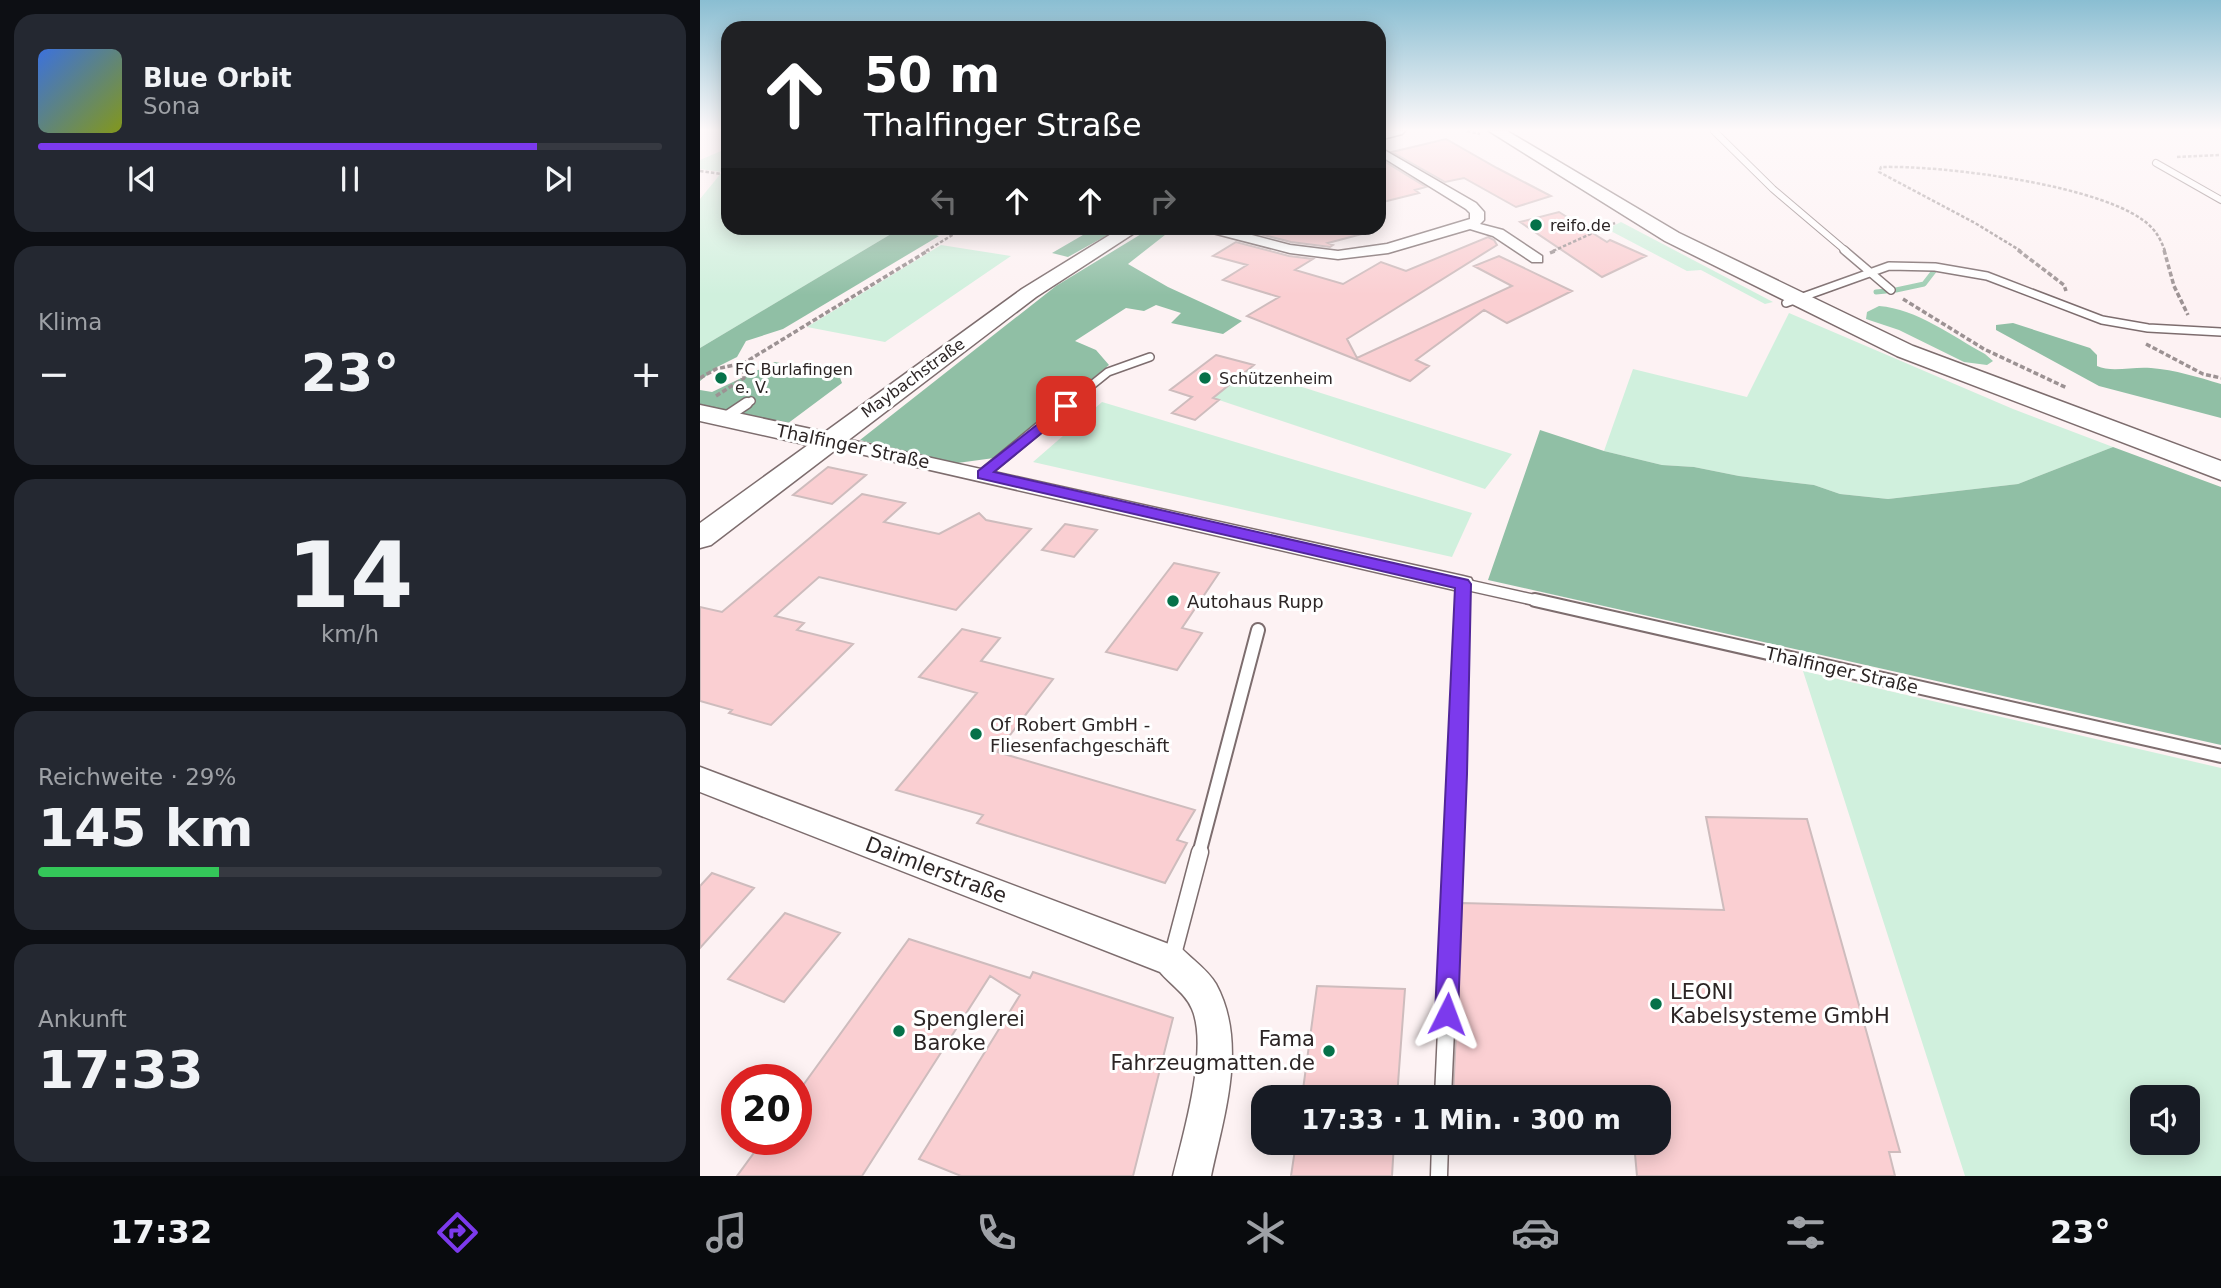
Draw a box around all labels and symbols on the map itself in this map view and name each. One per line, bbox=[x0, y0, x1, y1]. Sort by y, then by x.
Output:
place label: reifo.de bbox=[1550, 216, 1611, 235]
marker: reifo.de bbox=[1528, 217, 1544, 233]
street label: Maybachstraße bbox=[858, 334, 968, 422]
place label: FC Burlafingen e. V. bbox=[735, 360, 853, 397]
place label: Schützenheim bbox=[1219, 369, 1333, 388]
marker: FC Burlafingen e. V. bbox=[713, 370, 729, 386]
marker: Schützenheim bbox=[1197, 370, 1213, 386]
pin bbox=[1036, 376, 1096, 436]
street label: Thalfinger Straße bbox=[773, 419, 932, 473]
place label: Autohaus Rupp bbox=[1187, 591, 1324, 612]
marker: Autohaus Rupp bbox=[1165, 593, 1181, 609]
street label: Thalfinger Straße bbox=[1763, 642, 1920, 698]
place label: Of Robert GmbH - Fliesenfachgeschäft bbox=[990, 714, 1169, 756]
marker: Of Robert GmbH - Fliesenfachgeschäft bbox=[968, 726, 984, 742]
street label: Daimlerstraße bbox=[862, 832, 1010, 908]
position arrow bbox=[1410, 977, 1484, 1051]
place label: LEONI Kabelsysteme GmbH bbox=[1670, 980, 1890, 1028]
marker: LEONI Kabelsysteme GmbH bbox=[1648, 996, 1664, 1012]
place label: Spenglerei Baroke bbox=[913, 1007, 1025, 1055]
marker: Spenglerei Baroke bbox=[891, 1023, 907, 1039]
place label: Fama Fahrzeugmatten.de bbox=[1111, 1027, 1315, 1075]
marker: Fama Fahrzeugmatten.de bbox=[1321, 1043, 1337, 1059]
speed limit sign: 20 bbox=[721, 1064, 812, 1155]

